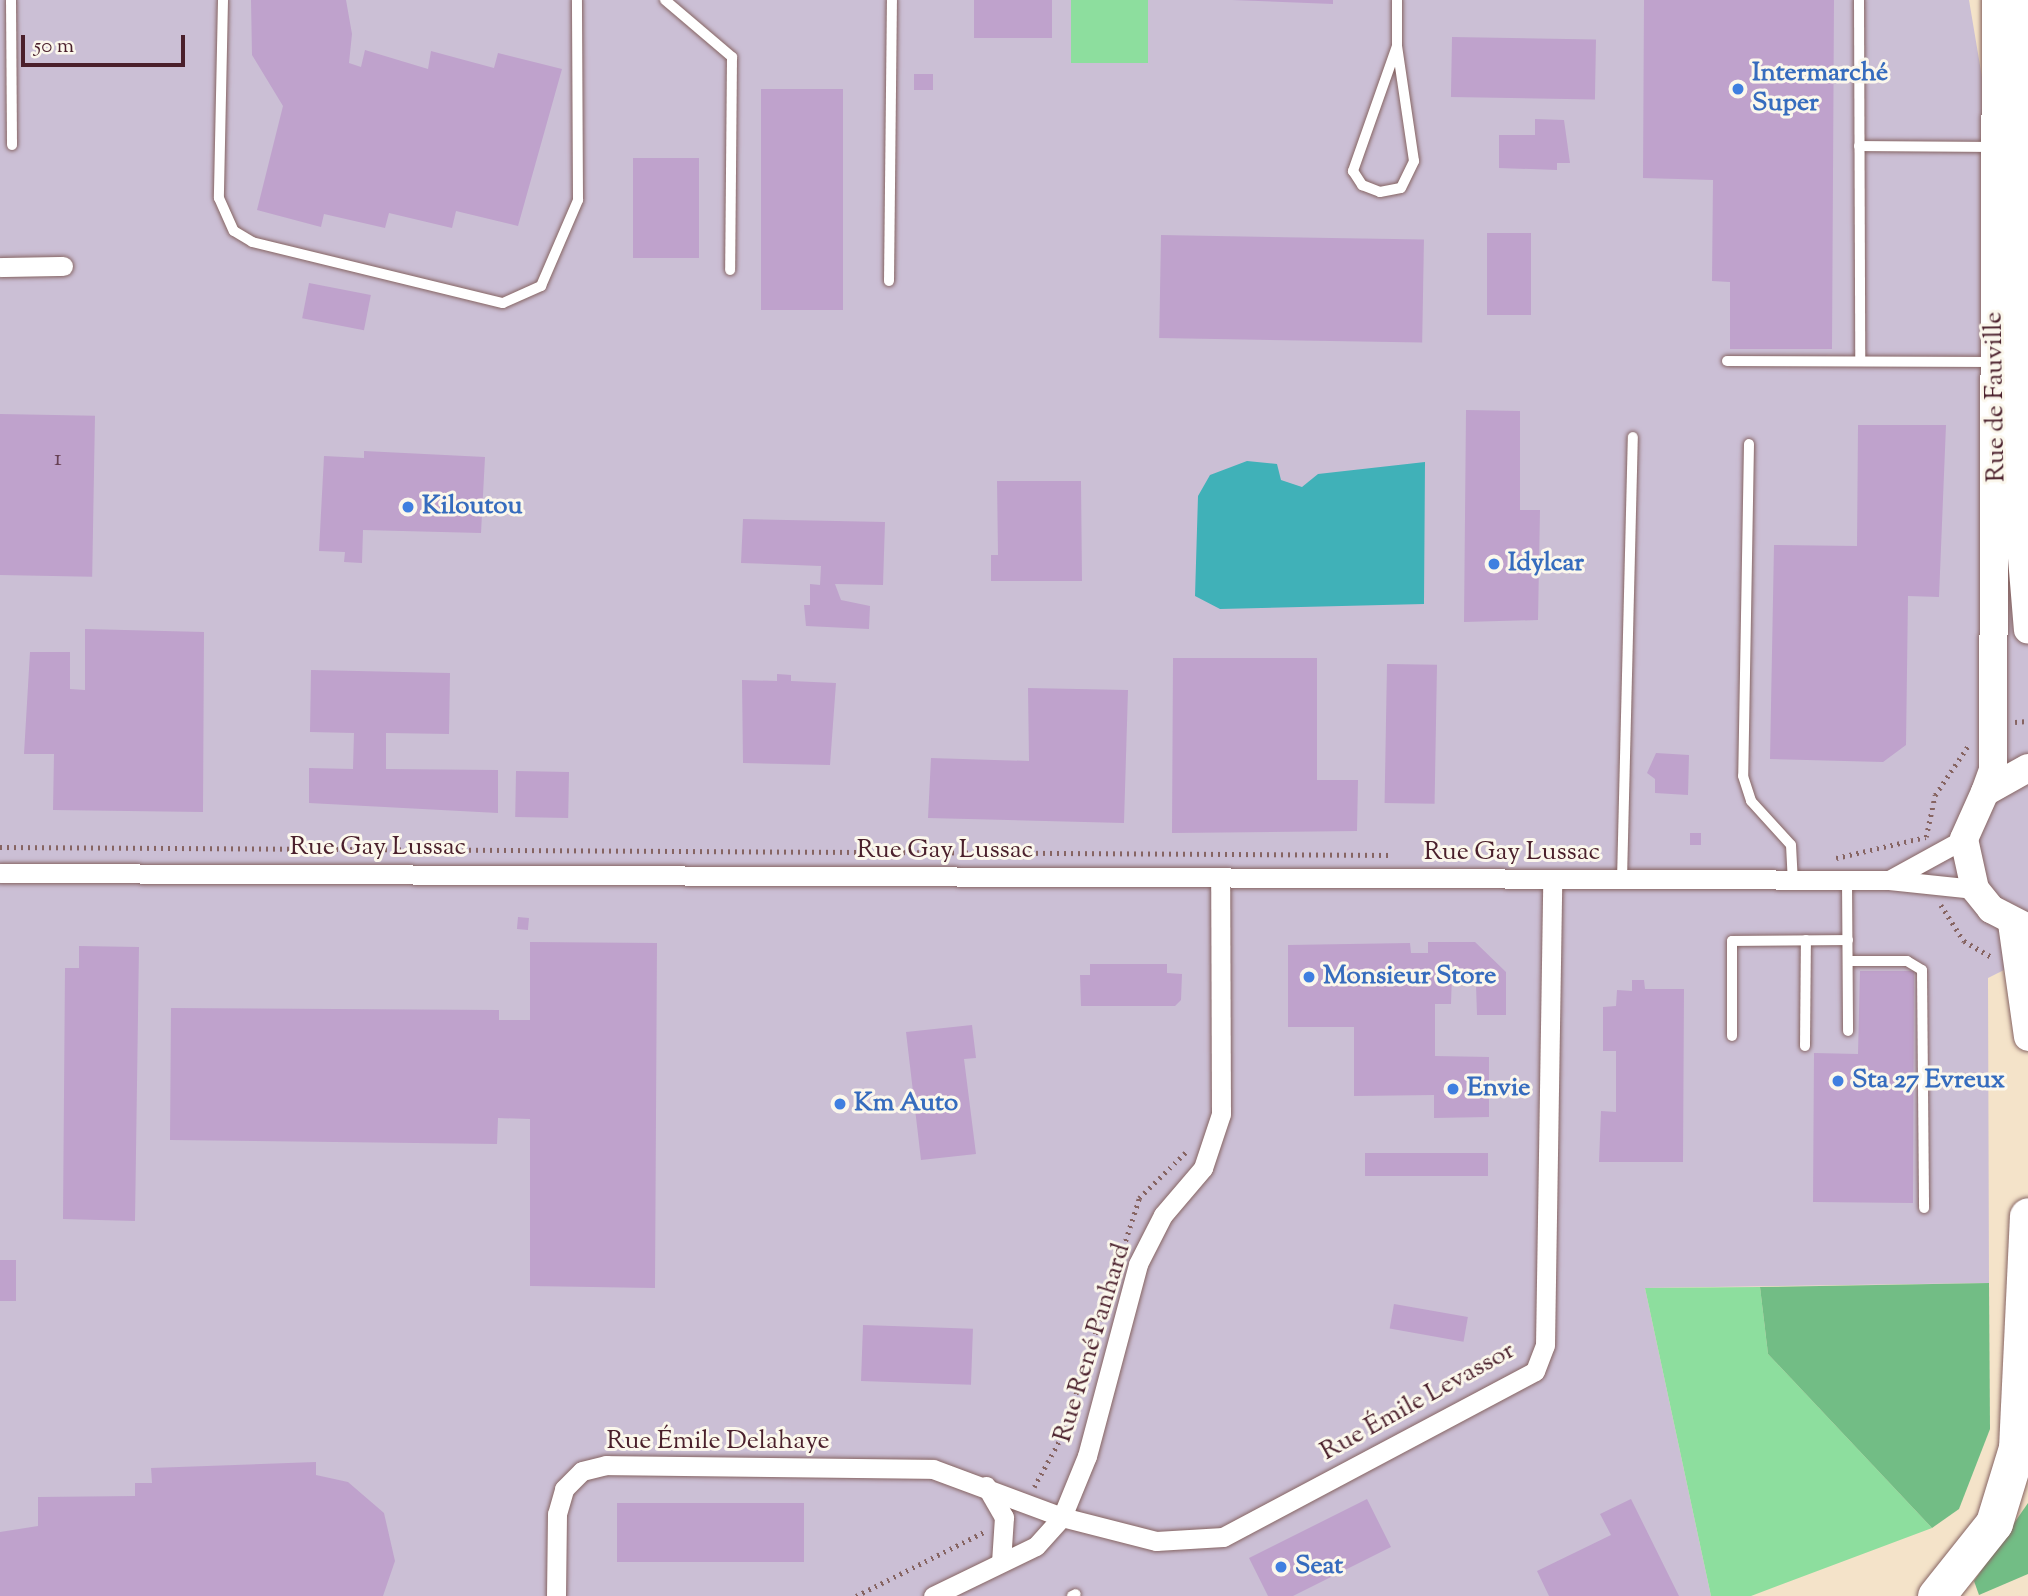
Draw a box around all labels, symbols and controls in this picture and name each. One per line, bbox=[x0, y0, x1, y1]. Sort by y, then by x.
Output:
scale bar bbox=[24, 21, 189, 65]
text: 50 m bbox=[34, 32, 74, 62]
place label: Intermarché Super bbox=[1752, 58, 1888, 119]
marker: Intermarché Super bbox=[1730, 81, 1746, 97]
street label: Rue de Fauville bbox=[1979, 311, 2013, 483]
house number: 1 bbox=[54, 446, 62, 474]
place label: Kiloutou bbox=[422, 491, 522, 523]
marker: Kiloutou bbox=[400, 499, 416, 515]
place label: Idylcar bbox=[1508, 548, 1584, 580]
marker: Idylcar bbox=[1486, 556, 1502, 572]
street label: Rue Gay Lussac bbox=[290, 832, 466, 864]
street label: Rue Gay Lussac bbox=[857, 835, 1033, 867]
street label: Rue Gay Lussac bbox=[1424, 837, 1600, 869]
place label: Monsieur Store bbox=[1323, 961, 1496, 993]
marker: Monsieur Store bbox=[1301, 969, 1317, 985]
place label: Sta 27 Evreux bbox=[1852, 1065, 2005, 1097]
place label: Envie bbox=[1467, 1073, 1530, 1105]
marker: Sta 27 Evreux bbox=[1830, 1073, 1846, 1089]
marker: Envie bbox=[1445, 1081, 1461, 1097]
place label: Km Auto bbox=[854, 1088, 958, 1120]
marker: Km Auto bbox=[832, 1096, 848, 1112]
street label: Rue René Panhard bbox=[1048, 1240, 1138, 1446]
street label: Rue Émile Levassor bbox=[1315, 1336, 1521, 1468]
street label: Rue Émile Delahaye bbox=[606, 1426, 830, 1458]
place label: Seat bbox=[1295, 1551, 1343, 1583]
marker: Seat bbox=[1273, 1559, 1289, 1575]

